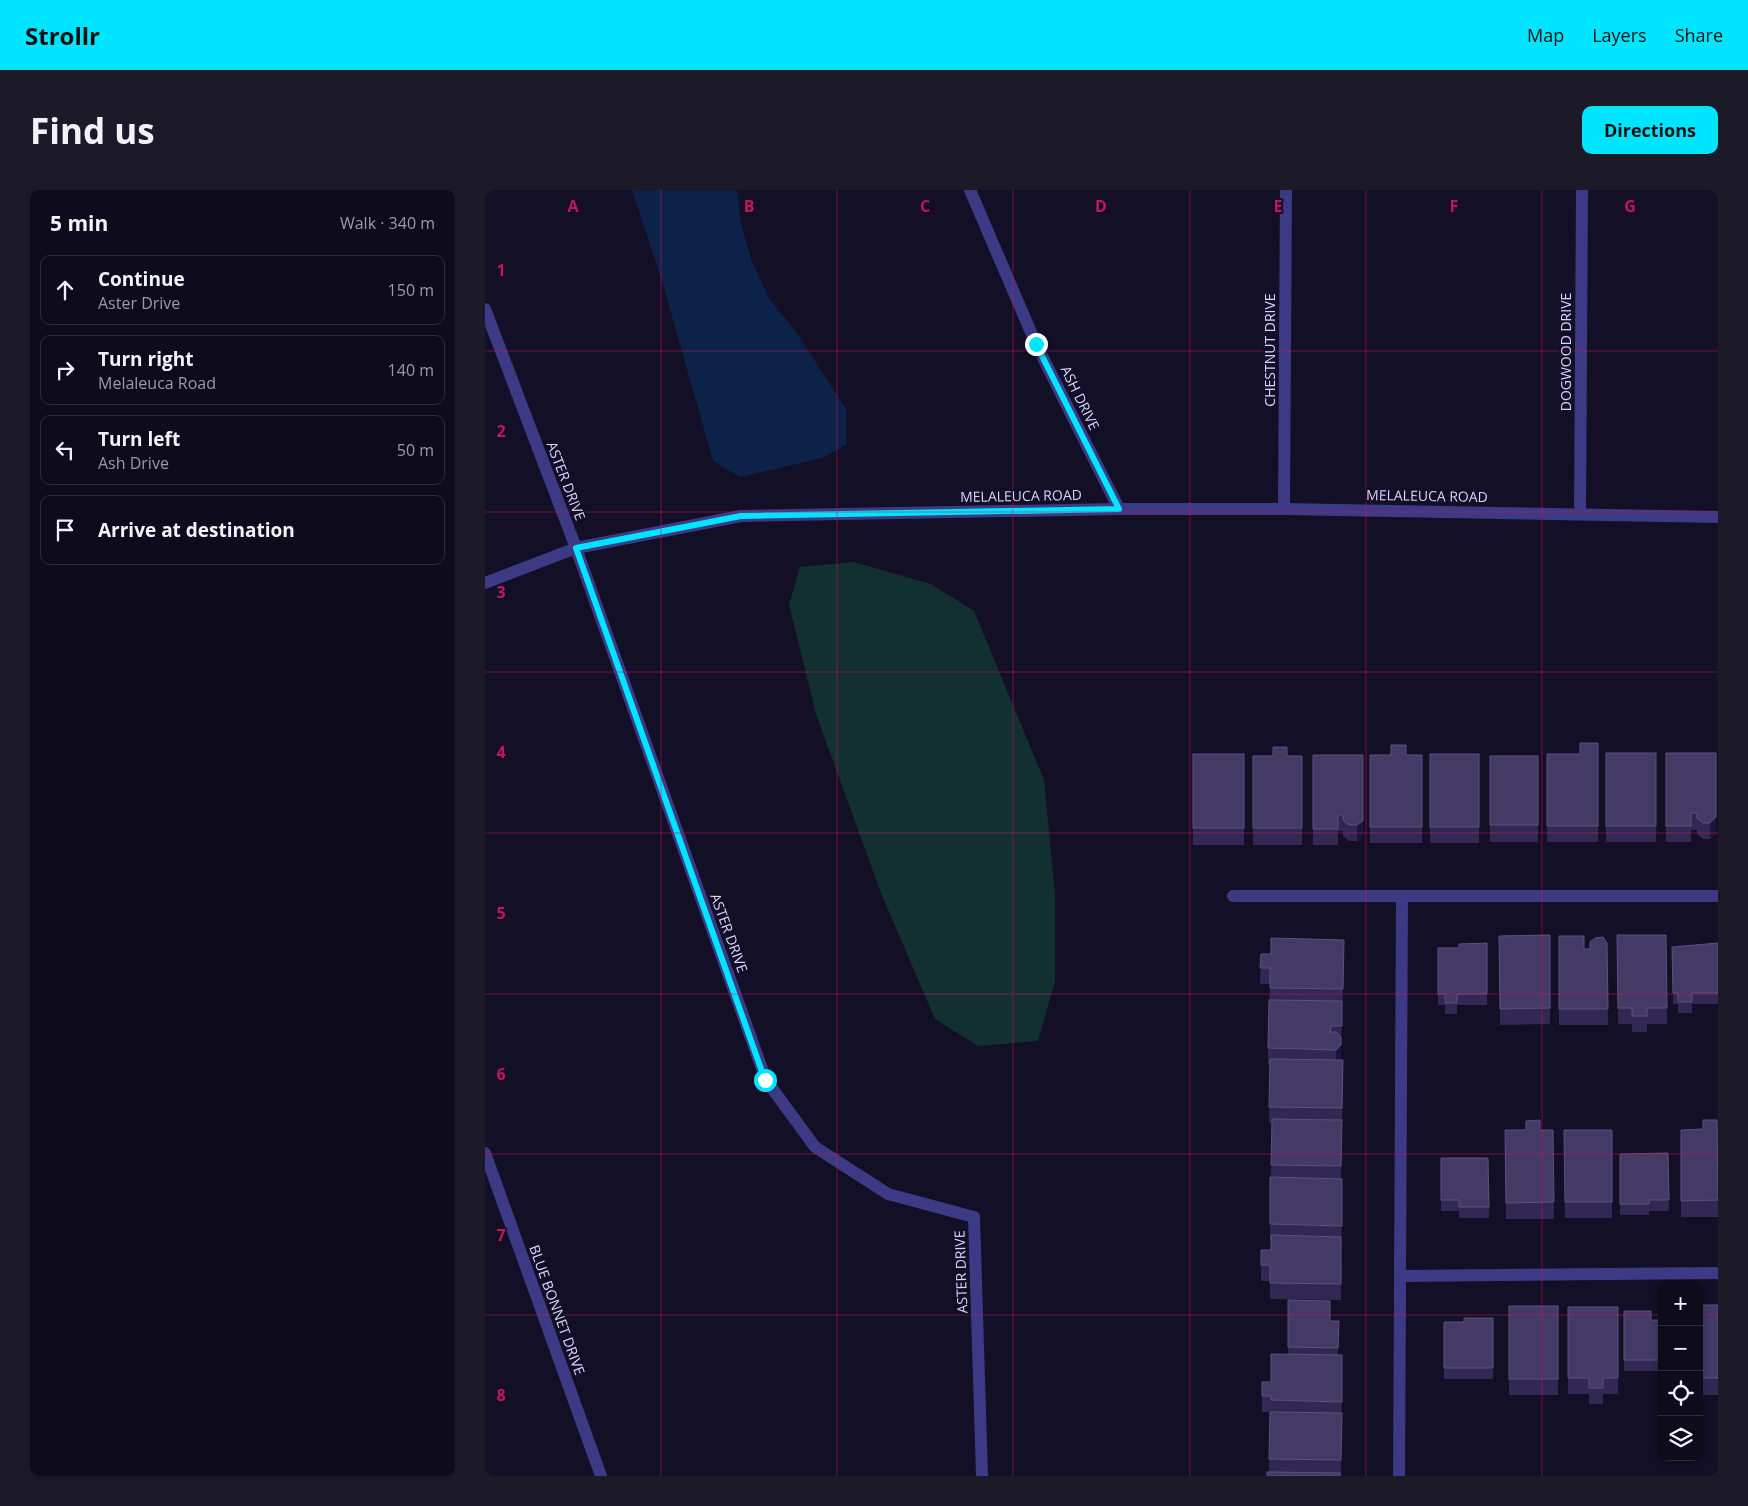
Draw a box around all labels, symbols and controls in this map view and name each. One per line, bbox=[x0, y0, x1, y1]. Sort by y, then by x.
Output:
text: Strollr bbox=[25, 19, 100, 52]
text: Map bbox=[1527, 23, 1564, 47]
text: Layers bbox=[1592, 23, 1647, 47]
text: Share bbox=[1675, 23, 1723, 47]
button: Directions bbox=[1582, 106, 1718, 154]
text: Find us bbox=[30, 107, 155, 154]
text: A bbox=[567, 195, 579, 217]
text: B bbox=[744, 195, 754, 217]
text: C bbox=[920, 195, 930, 217]
text: D bbox=[1095, 195, 1107, 217]
text: E bbox=[1274, 195, 1283, 217]
text: F bbox=[1450, 195, 1458, 217]
text: G bbox=[1624, 195, 1636, 217]
text: 5 min bbox=[50, 209, 108, 237]
text: Walk · 340 m bbox=[340, 212, 435, 234]
text: 1 bbox=[496, 259, 506, 281]
text: Continue bbox=[98, 266, 185, 292]
icon: ahead bbox=[51, 276, 79, 304]
text: 150 m bbox=[388, 279, 434, 301]
text: Aster Drive bbox=[98, 292, 180, 314]
street label: CHESTNUT DRIVE bbox=[1260, 293, 1279, 407]
street label: DOGWOOD DRIVE bbox=[1556, 293, 1575, 411]
route end bbox=[1025, 333, 1048, 356]
text: Turn right bbox=[98, 346, 193, 372]
icon: right bbox=[51, 356, 79, 384]
text: 140 m bbox=[388, 359, 434, 381]
street label: ASH DRIVE bbox=[1057, 362, 1104, 433]
text: Melaleuca Road bbox=[98, 372, 216, 394]
text: 2 bbox=[496, 420, 506, 442]
text: Turn left bbox=[98, 426, 180, 452]
icon: left bbox=[51, 436, 79, 464]
text: 50 m bbox=[397, 439, 434, 461]
street label: ASTER DRIVE bbox=[543, 439, 590, 523]
text: Ash Drive bbox=[98, 452, 169, 474]
street label: MELALEUCA ROAD bbox=[960, 485, 1082, 506]
street label: MELALEUCA ROAD bbox=[1366, 485, 1488, 506]
icon: arrive bbox=[51, 516, 79, 544]
text: Arrive at destination bbox=[98, 517, 295, 543]
text: 3 bbox=[496, 581, 506, 603]
text: 4 bbox=[496, 741, 506, 763]
street label: ASTER DRIVE bbox=[706, 891, 753, 975]
text: 5 bbox=[496, 902, 506, 924]
text: 6 bbox=[496, 1063, 506, 1085]
route start bbox=[754, 1069, 777, 1092]
text: 7 bbox=[496, 1224, 506, 1246]
street label: ASTER DRIVE bbox=[950, 1230, 971, 1314]
street label: BLUE BONNET DRIVE bbox=[525, 1242, 590, 1377]
map controls bbox=[1658, 1281, 1703, 1461]
button: + bbox=[1658, 1281, 1703, 1326]
button: − bbox=[1658, 1326, 1703, 1371]
button: locate bbox=[1658, 1371, 1703, 1416]
text: 8 bbox=[496, 1384, 506, 1406]
button: layers bbox=[1658, 1416, 1703, 1461]

